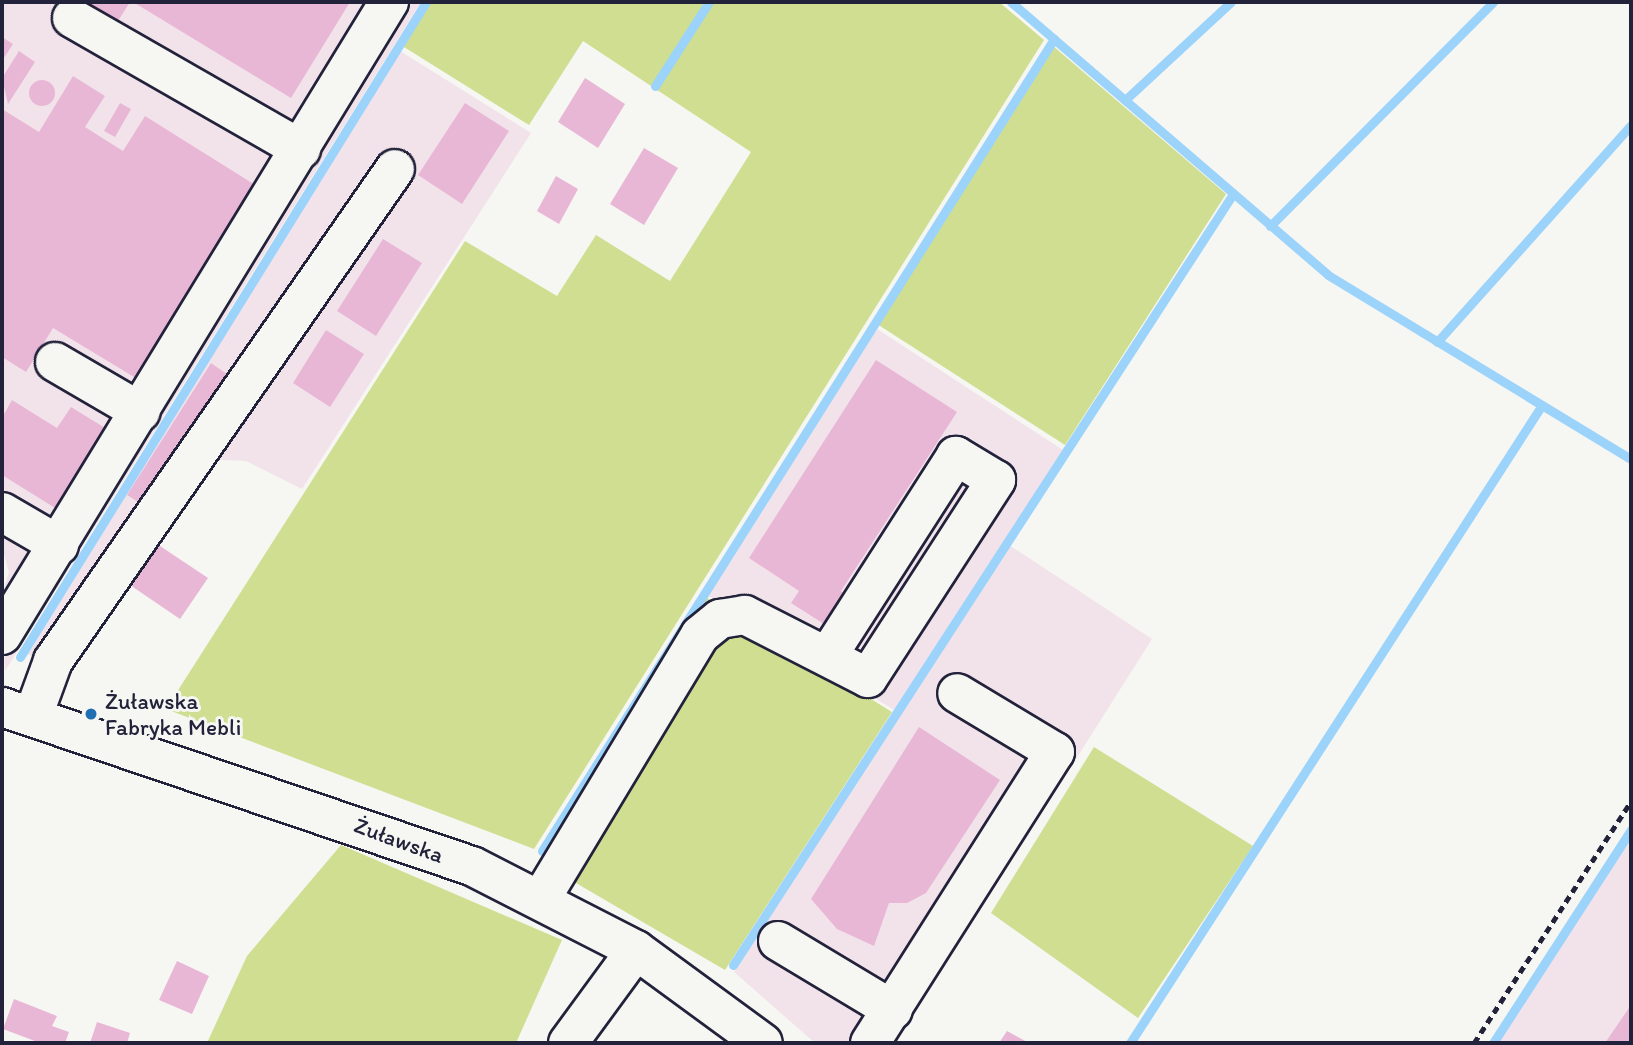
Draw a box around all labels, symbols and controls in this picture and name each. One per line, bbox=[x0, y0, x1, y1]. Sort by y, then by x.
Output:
place label: Żuławska Fabryka Mebli bbox=[105, 687, 241, 741]
marker: Żuławska Fabryka Mebli bbox=[83, 706, 99, 722]
street label: Żuławska bbox=[350, 811, 448, 869]

